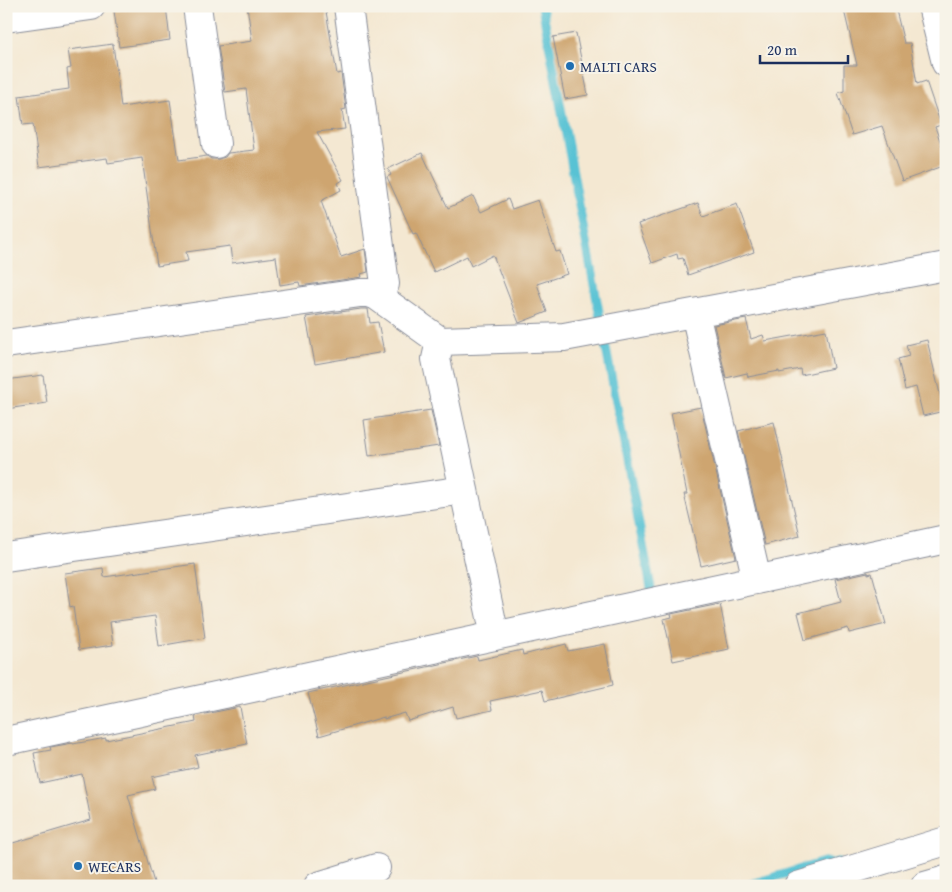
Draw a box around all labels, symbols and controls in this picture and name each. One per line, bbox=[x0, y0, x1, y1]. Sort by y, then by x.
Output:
scale bar bbox=[760, 32, 847, 64]
text: 20 m bbox=[767, 39, 798, 60]
place label: MALTI CARS bbox=[580, 56, 657, 77]
marker: MALTI CARS bbox=[564, 60, 576, 72]
place label: WECARS bbox=[88, 856, 141, 877]
marker: WECARS bbox=[72, 860, 84, 872]

